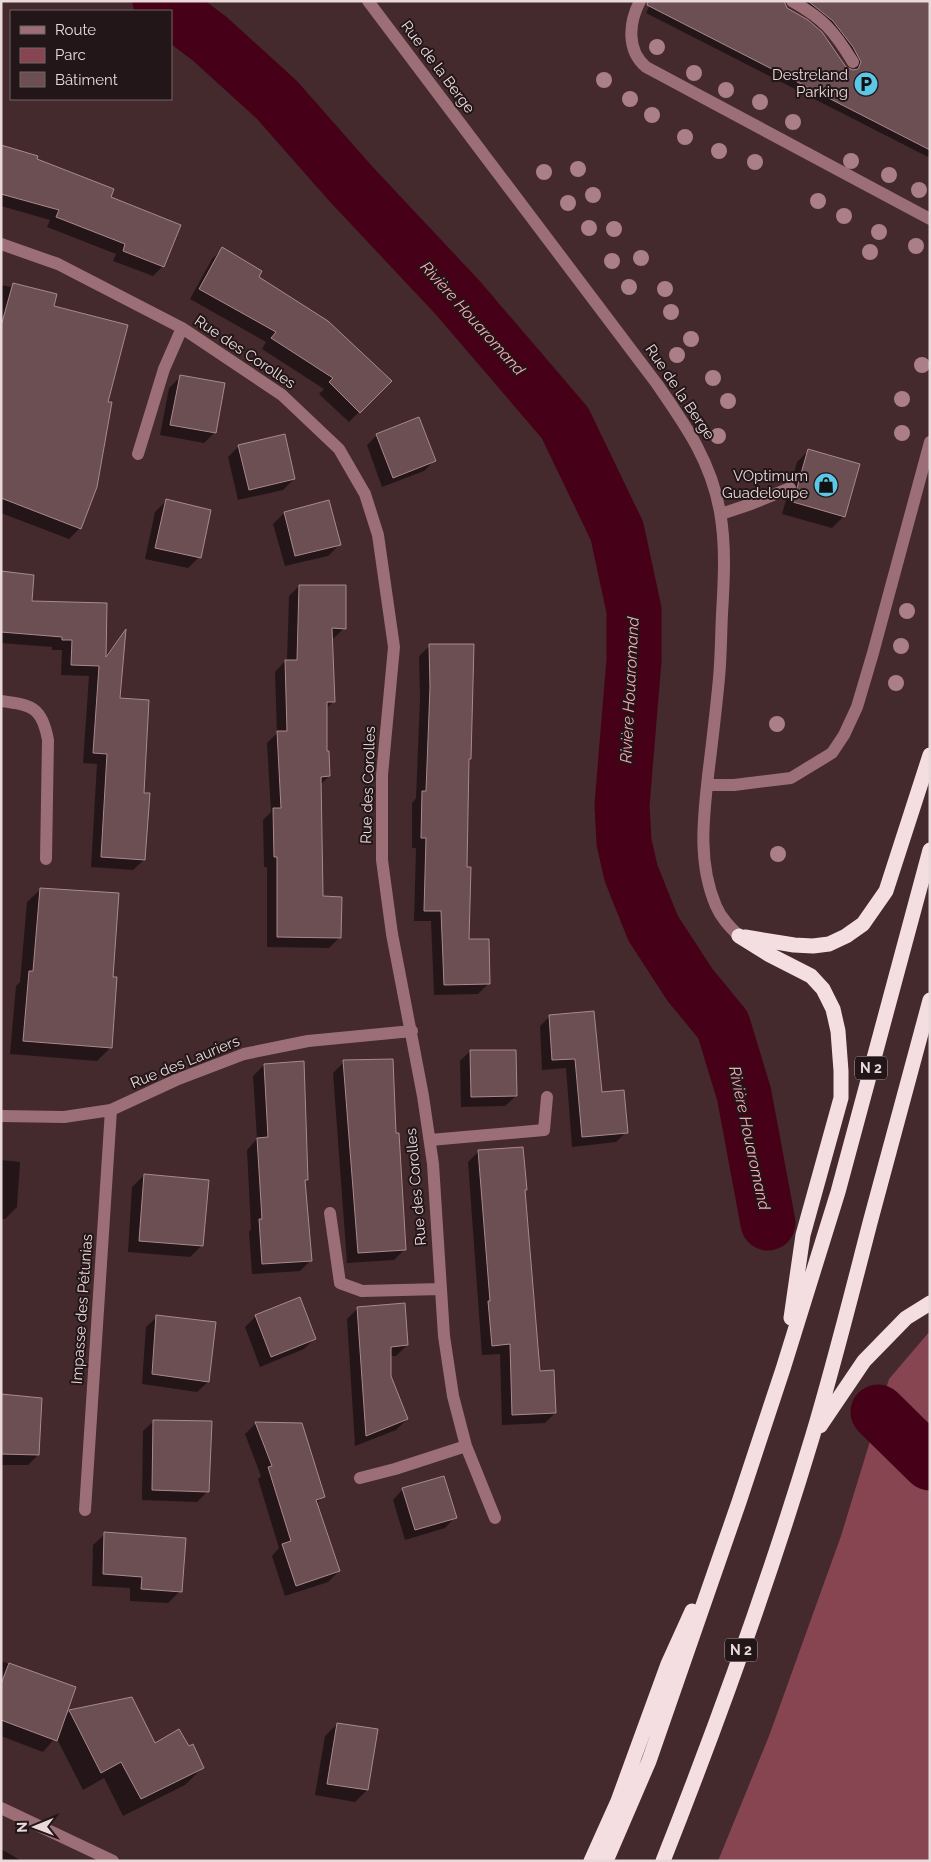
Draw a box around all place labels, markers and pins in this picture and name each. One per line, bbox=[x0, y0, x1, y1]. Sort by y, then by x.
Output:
place label: Destreland Parking bbox=[772, 66, 848, 101]
parking icon: Destreland Parking bbox=[853, 71, 879, 97]
place label: VOptimum Guadeloupe bbox=[722, 467, 808, 502]
shop icon: VOptimum Guadeloupe bbox=[813, 472, 839, 498]

